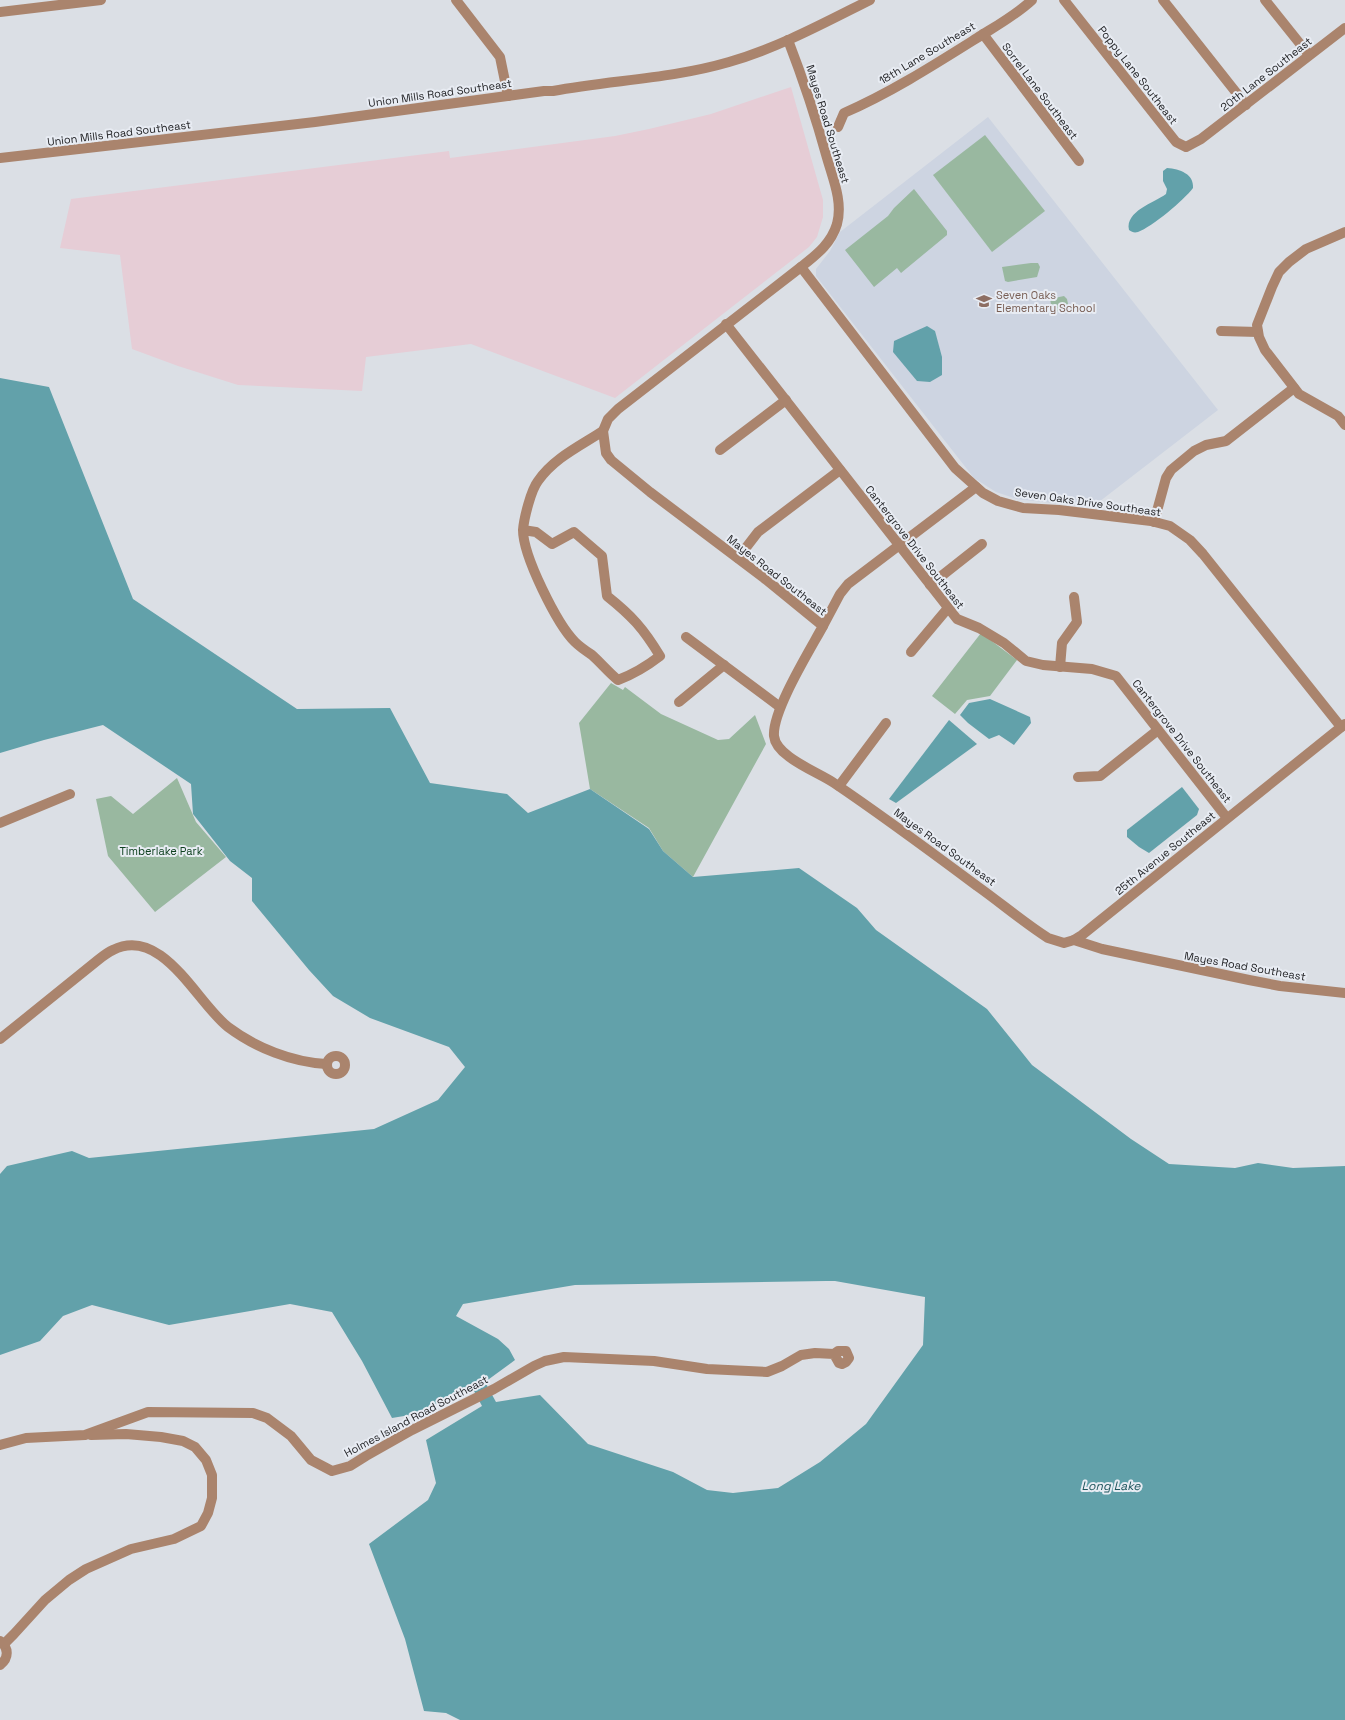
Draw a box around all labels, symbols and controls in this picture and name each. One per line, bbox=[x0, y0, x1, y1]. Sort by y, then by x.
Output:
street label: 18th Lane Southeast bbox=[876, 19, 978, 87]
street label: Poppy Lane Southeast bbox=[1095, 23, 1181, 127]
street label: 20th Lane Southeast bbox=[1217, 34, 1315, 114]
street label: Sorrel Lane Southeast bbox=[999, 40, 1081, 142]
street label: Mayes Road Southeast bbox=[803, 63, 853, 185]
street label: Union Mills Road Southeast bbox=[367, 76, 513, 110]
street label: Union Mills Road Southeast bbox=[46, 117, 192, 149]
place label: Seven Oaks Elementary School bbox=[996, 288, 1095, 315]
school or university icon: Seven Oaks Elementary School bbox=[975, 292, 993, 310]
street label: Cantergrove Drive Southeast bbox=[862, 483, 968, 611]
street label: Seven Oaks Drive Southeast bbox=[1014, 485, 1162, 519]
street label: Mayes Road Southeast bbox=[724, 532, 830, 618]
street label: Cantergrove Drive Southeast bbox=[1129, 677, 1235, 805]
street label: Mayes Road Southeast bbox=[891, 805, 999, 889]
street label: 25th Avenue Southeast bbox=[1112, 808, 1218, 898]
park label: Timberlake Park bbox=[119, 844, 203, 858]
street label: Mayes Road Southeast bbox=[1183, 948, 1307, 984]
street label: Holmes Island Road Southeast bbox=[342, 1372, 490, 1460]
water label: Long Lake bbox=[1082, 1478, 1141, 1494]

